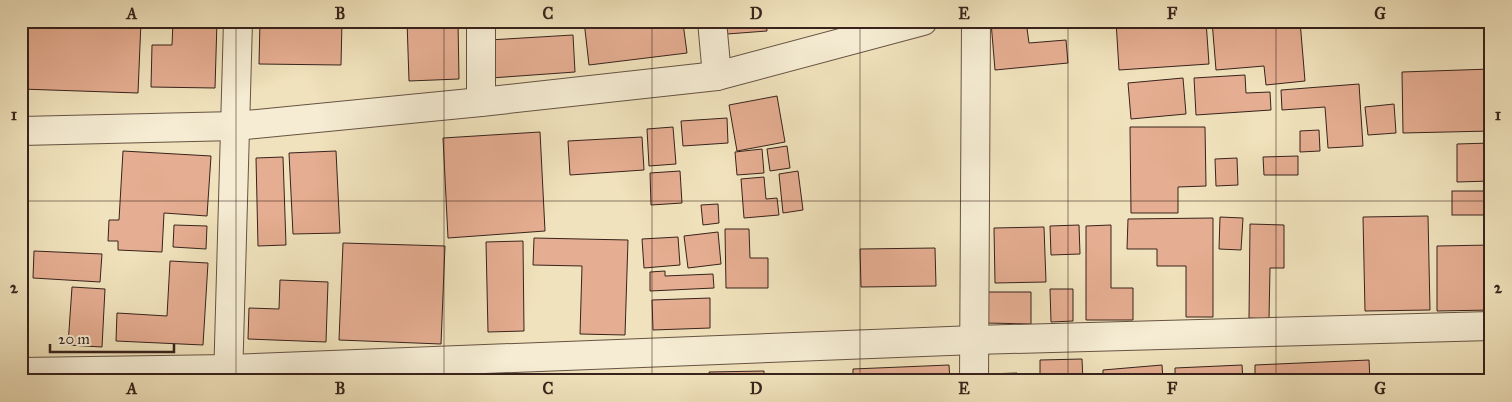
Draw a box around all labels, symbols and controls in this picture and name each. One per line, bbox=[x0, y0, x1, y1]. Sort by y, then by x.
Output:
text: A bbox=[126, 4, 138, 23]
text: B bbox=[335, 4, 345, 23]
text: C bbox=[543, 4, 554, 23]
text: D bbox=[750, 4, 763, 23]
text: E bbox=[958, 4, 970, 23]
text: F bbox=[1167, 4, 1178, 23]
text: G bbox=[1374, 4, 1386, 23]
text: 1 bbox=[11, 105, 18, 124]
text: 1 bbox=[1495, 105, 1502, 124]
text: 2 bbox=[10, 278, 19, 297]
text: 2 bbox=[1494, 278, 1503, 297]
scale bar bbox=[50, 322, 174, 354]
text: 20 m bbox=[58, 330, 90, 348]
text: A bbox=[126, 379, 138, 398]
text: B bbox=[335, 379, 345, 398]
text: C bbox=[543, 379, 554, 398]
text: D bbox=[750, 379, 763, 398]
text: E bbox=[958, 379, 970, 398]
text: F bbox=[1167, 379, 1178, 398]
text: G bbox=[1374, 379, 1386, 398]

